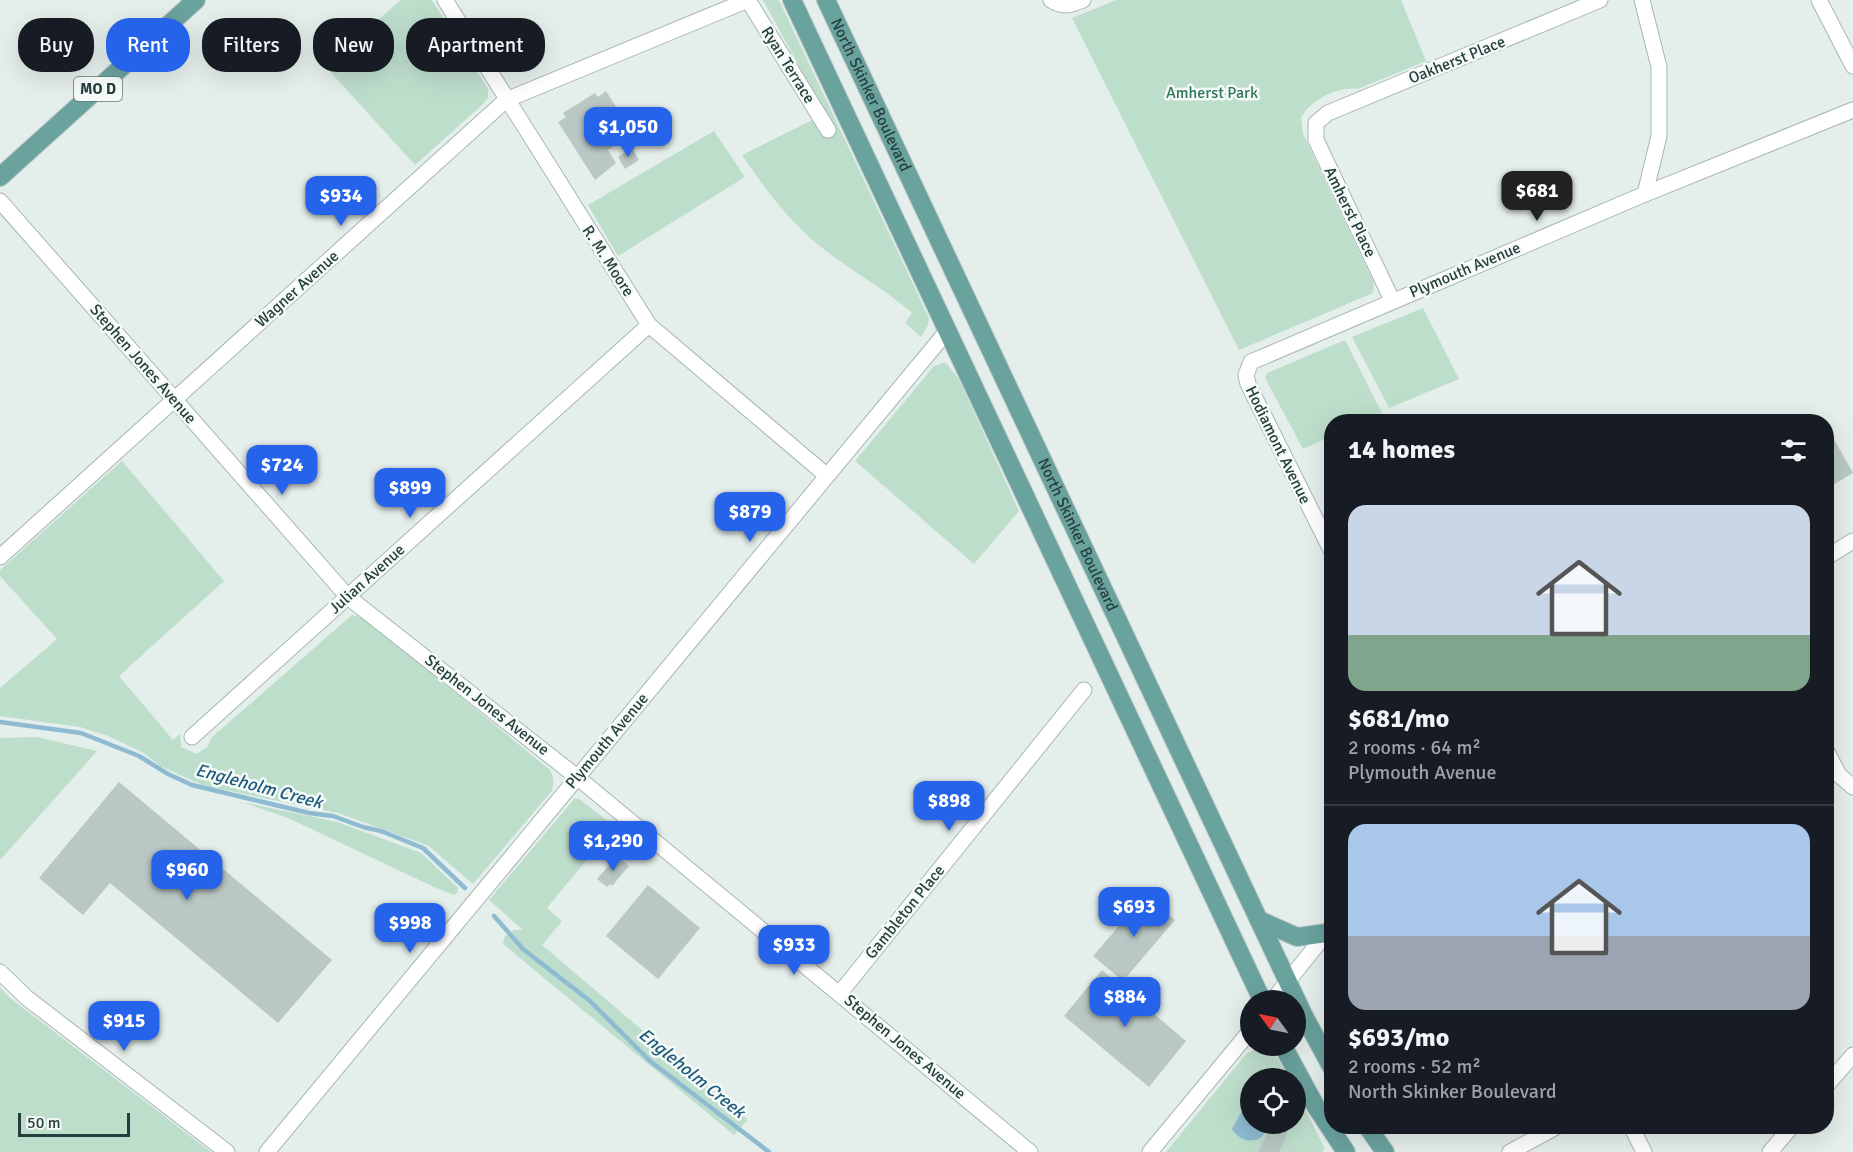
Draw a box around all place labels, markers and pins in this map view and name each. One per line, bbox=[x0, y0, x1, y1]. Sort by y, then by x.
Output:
pin: $1,050 bbox=[579, 107, 677, 158]
pin: $681 bbox=[1501, 171, 1573, 222]
pin: $934 bbox=[305, 176, 377, 227]
pin: $724 bbox=[246, 445, 318, 496]
pin: $899 bbox=[374, 468, 446, 519]
pin: $879 bbox=[714, 492, 786, 543]
pin: $898 bbox=[913, 781, 985, 832]
pin: $1,290 bbox=[564, 821, 662, 872]
pin: $960 bbox=[151, 850, 223, 901]
pin: $693 bbox=[1098, 887, 1170, 938]
pin: $998 bbox=[374, 903, 446, 954]
pin: $933 bbox=[758, 925, 830, 976]
pin: $884 bbox=[1089, 977, 1161, 1028]
pin: $915 bbox=[88, 1001, 160, 1052]

